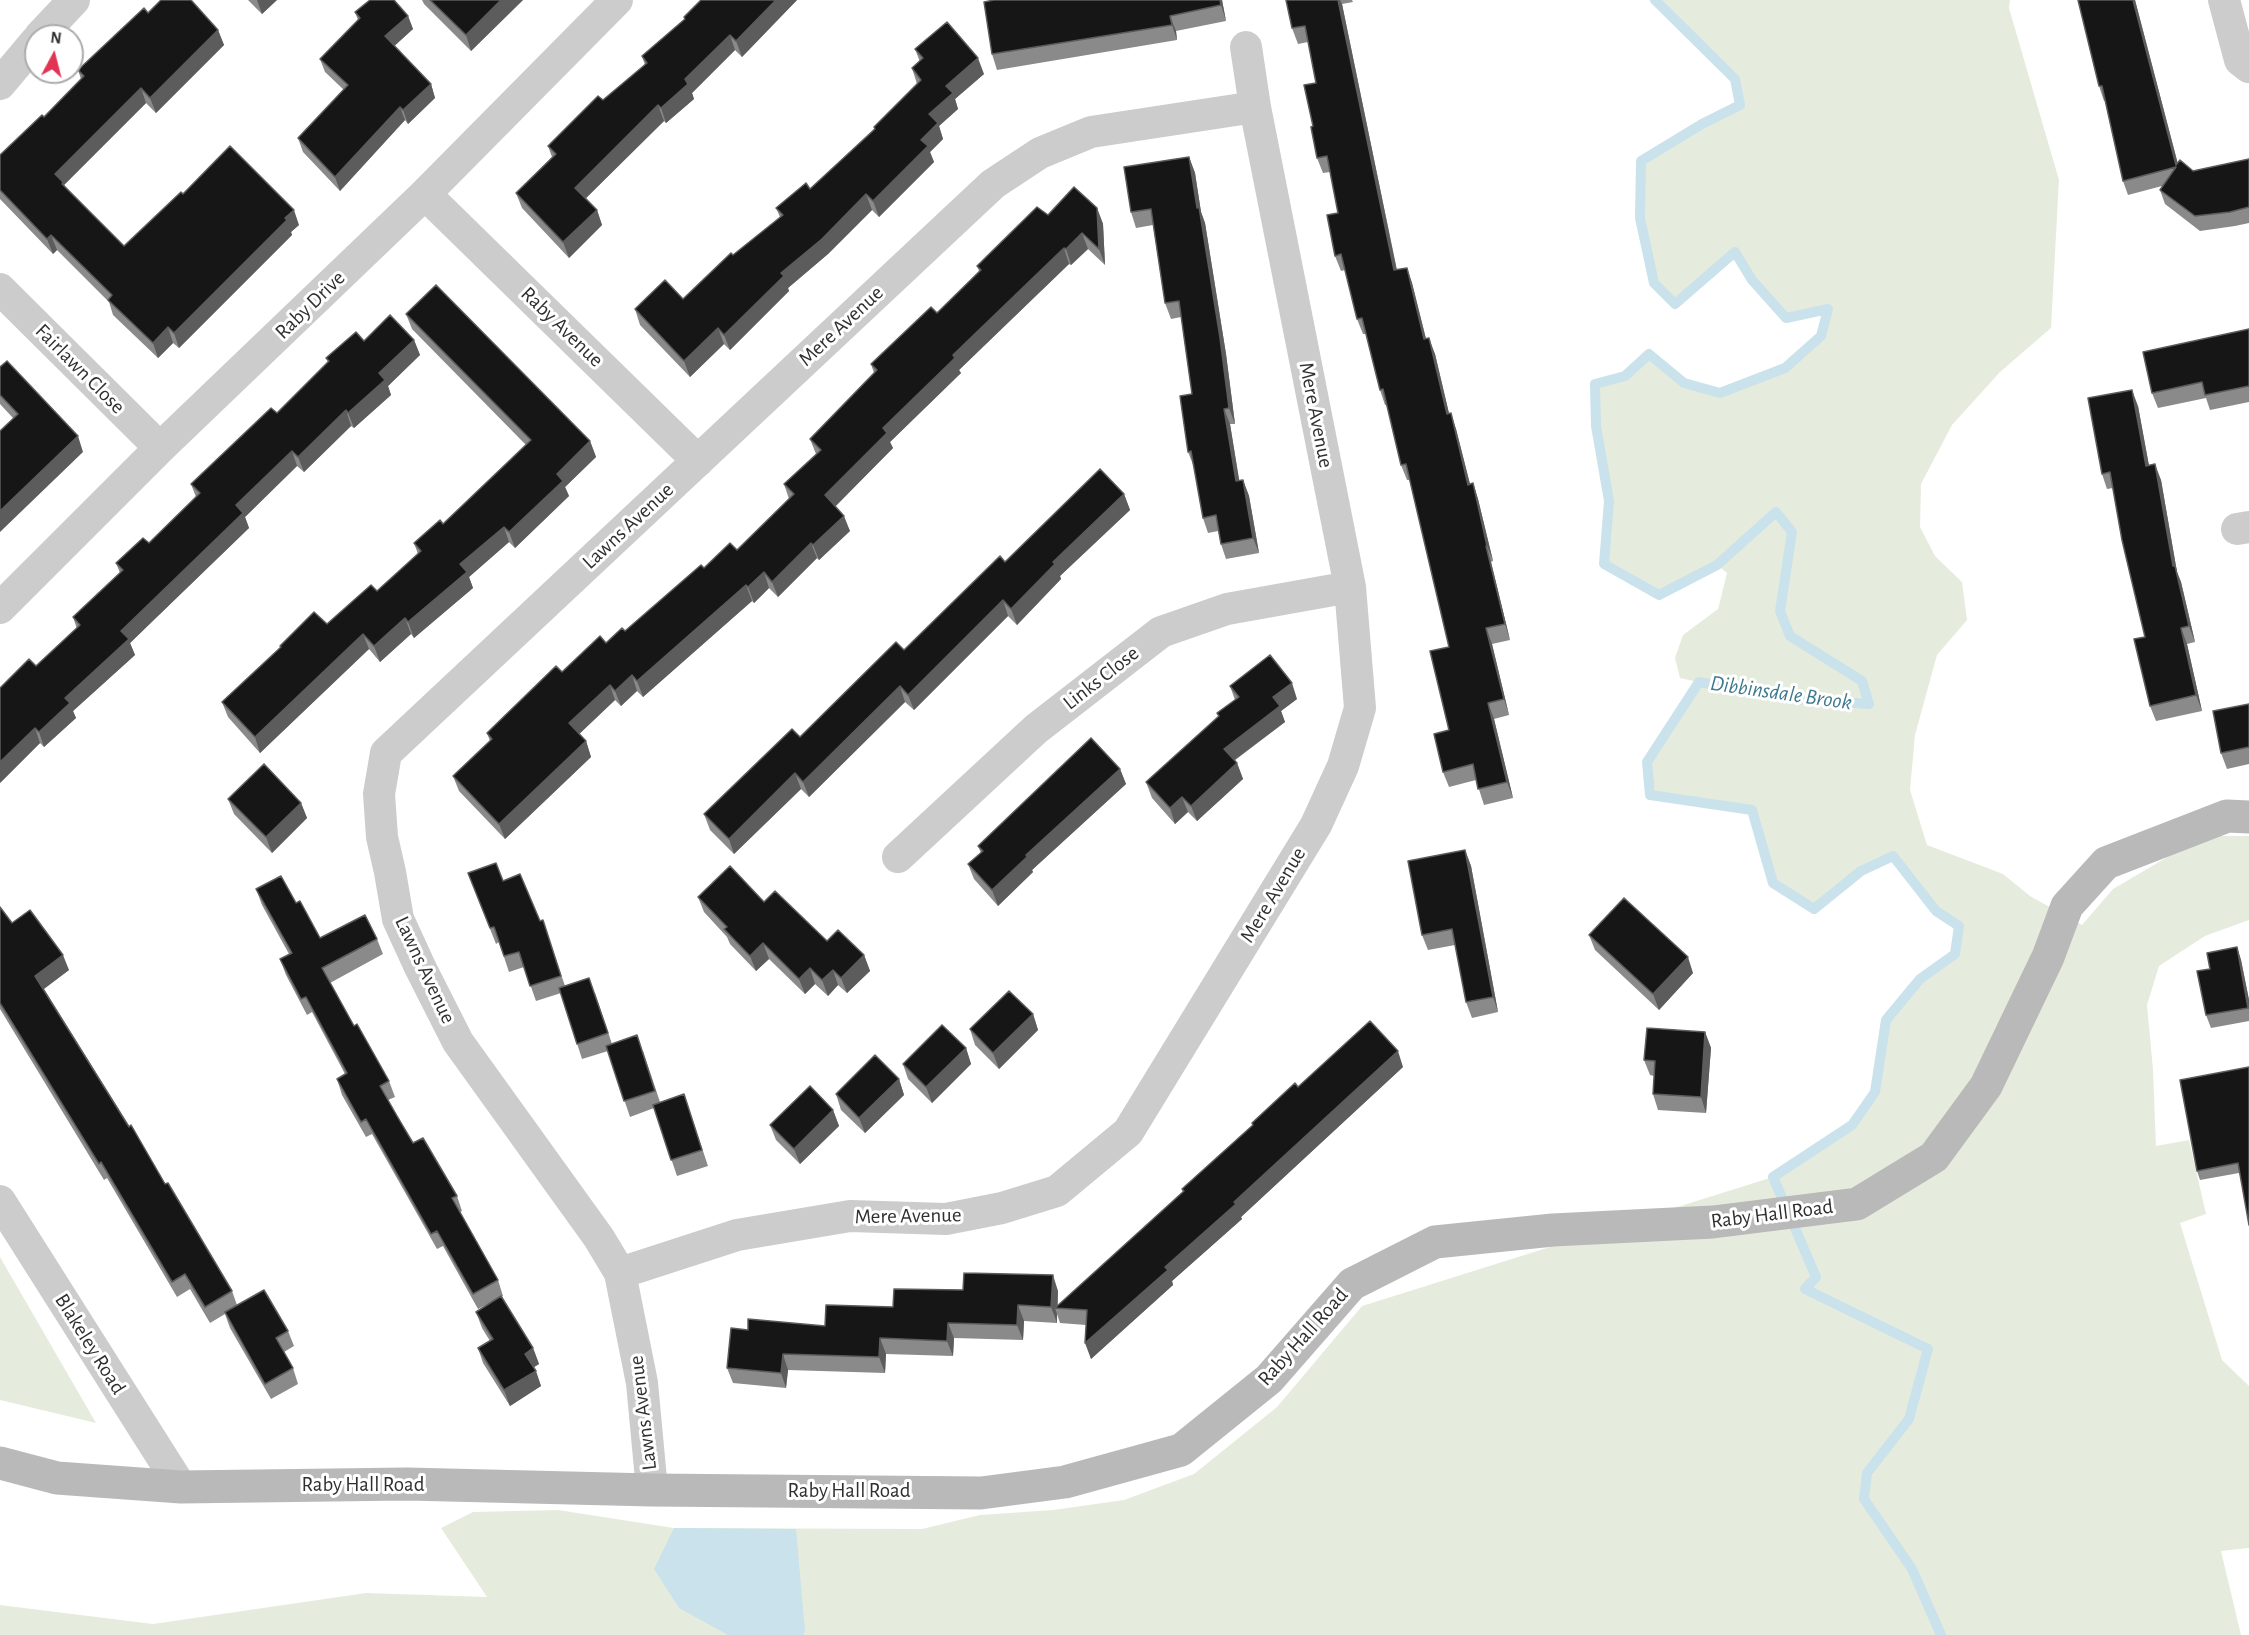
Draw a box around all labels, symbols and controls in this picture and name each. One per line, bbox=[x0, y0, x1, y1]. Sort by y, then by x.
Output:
north arrow bbox=[24, 24, 84, 84]
text: N bbox=[49, 30, 62, 47]
street label: Raby Drive bbox=[270, 266, 350, 344]
street label: Mere Avenue bbox=[793, 280, 889, 372]
street label: Raby Avenue bbox=[515, 281, 609, 373]
street label: Fairlawn Close bbox=[30, 319, 130, 419]
street label: Mere Avenue bbox=[1293, 360, 1339, 470]
street label: Lawns Avenue bbox=[577, 477, 679, 575]
street label: Links Close bbox=[1058, 641, 1144, 715]
water label: Dibbinsdale Brook bbox=[1709, 670, 1853, 716]
street label: Mere Avenue bbox=[1235, 843, 1311, 947]
street label: Lawns Avenue bbox=[389, 912, 461, 1028]
street label: Raby Hall Road bbox=[1709, 1194, 1835, 1234]
street label: Mere Avenue bbox=[854, 1202, 962, 1230]
street label: Raby Hall Road bbox=[1252, 1283, 1354, 1391]
street label: Blakeley Road bbox=[49, 1289, 131, 1399]
street label: Lawns Avenue bbox=[623, 1354, 663, 1472]
street label: Raby Hall Road bbox=[301, 1472, 425, 1498]
street label: Raby Hall Road bbox=[787, 1478, 911, 1504]

